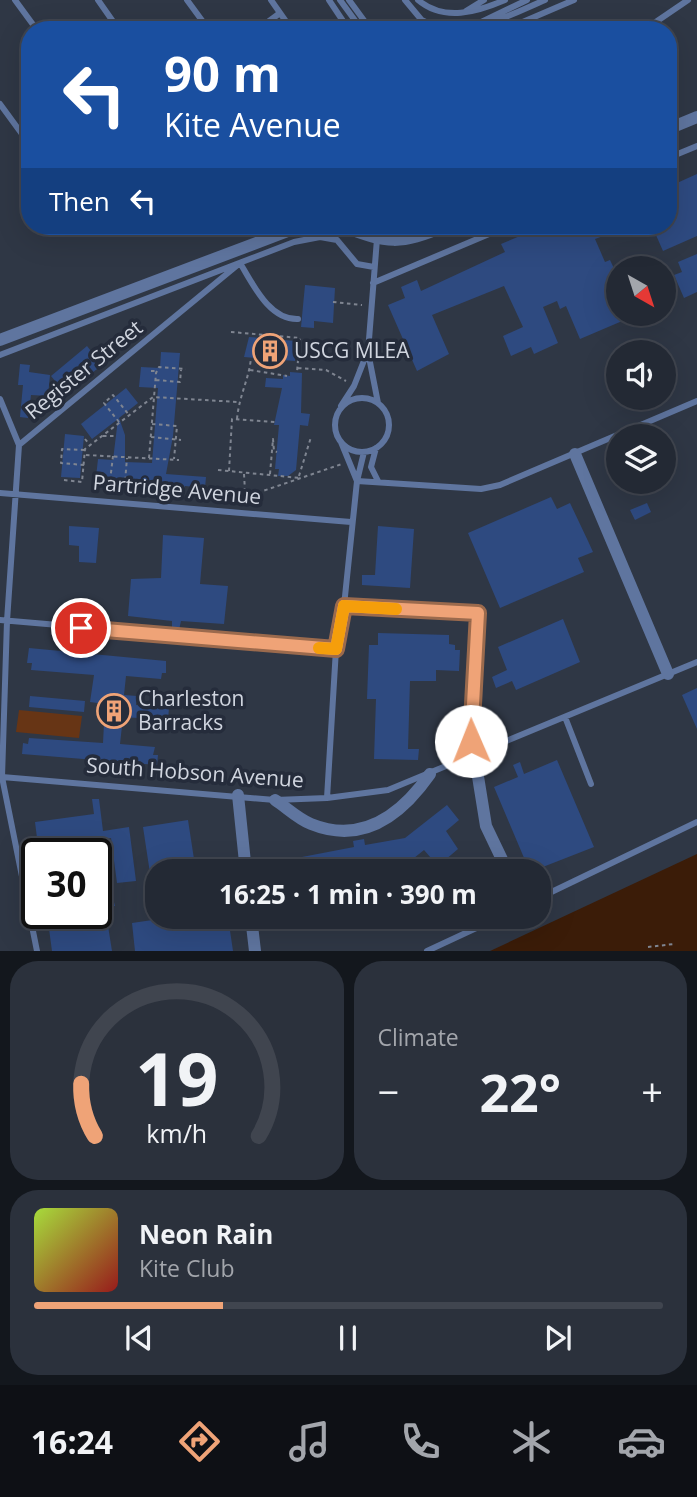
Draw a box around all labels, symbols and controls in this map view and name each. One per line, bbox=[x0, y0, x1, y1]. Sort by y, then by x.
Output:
text: 90 m bbox=[164, 40, 281, 106]
icon: left bbox=[49, 49, 140, 140]
text: Kite Avenue bbox=[164, 103, 341, 146]
icon: left bbox=[124, 182, 162, 220]
text: Then bbox=[49, 183, 110, 219]
north arrow bbox=[606, 256, 676, 326]
map controls bbox=[606, 256, 676, 494]
street label: Register Street bbox=[19, 313, 148, 425]
building icon: USCG MLEA bbox=[251, 332, 289, 370]
place label: USCG MLEA bbox=[294, 336, 410, 364]
button: sound bbox=[606, 340, 676, 410]
button: layers bbox=[606, 424, 676, 494]
street label: Partridge Avenue bbox=[92, 468, 262, 510]
pin bbox=[51, 598, 111, 658]
icon: arrive bbox=[62, 609, 100, 647]
place label: Charleston Barracks bbox=[138, 684, 244, 736]
building icon: Charleston Barracks bbox=[95, 692, 133, 730]
position arrow bbox=[434, 704, 508, 778]
street label: South Hobson Avenue bbox=[85, 750, 305, 794]
speed limit sign: 30 bbox=[21, 838, 112, 929]
text: 16:25 · 1 min · 390 m bbox=[219, 876, 477, 912]
text: Climate bbox=[378, 1021, 459, 1053]
text: 19 bbox=[135, 1029, 218, 1128]
text: 22° bbox=[479, 1056, 561, 1127]
text: − bbox=[378, 1065, 399, 1117]
text: + bbox=[641, 1065, 663, 1117]
text: km/h bbox=[146, 1116, 207, 1150]
text: Neon Rain bbox=[139, 1216, 273, 1252]
text: Kite Club bbox=[139, 1252, 234, 1284]
icon: previous bbox=[120, 1319, 158, 1357]
icon: pause bbox=[329, 1319, 367, 1357]
icon: next bbox=[539, 1319, 577, 1357]
icon: directions bbox=[175, 1417, 224, 1466]
icon: music bbox=[285, 1417, 334, 1466]
icon: phone bbox=[396, 1417, 445, 1466]
icon: climate bbox=[507, 1417, 556, 1466]
icon: car bbox=[617, 1417, 666, 1466]
text: 16:24 bbox=[31, 1420, 113, 1463]

